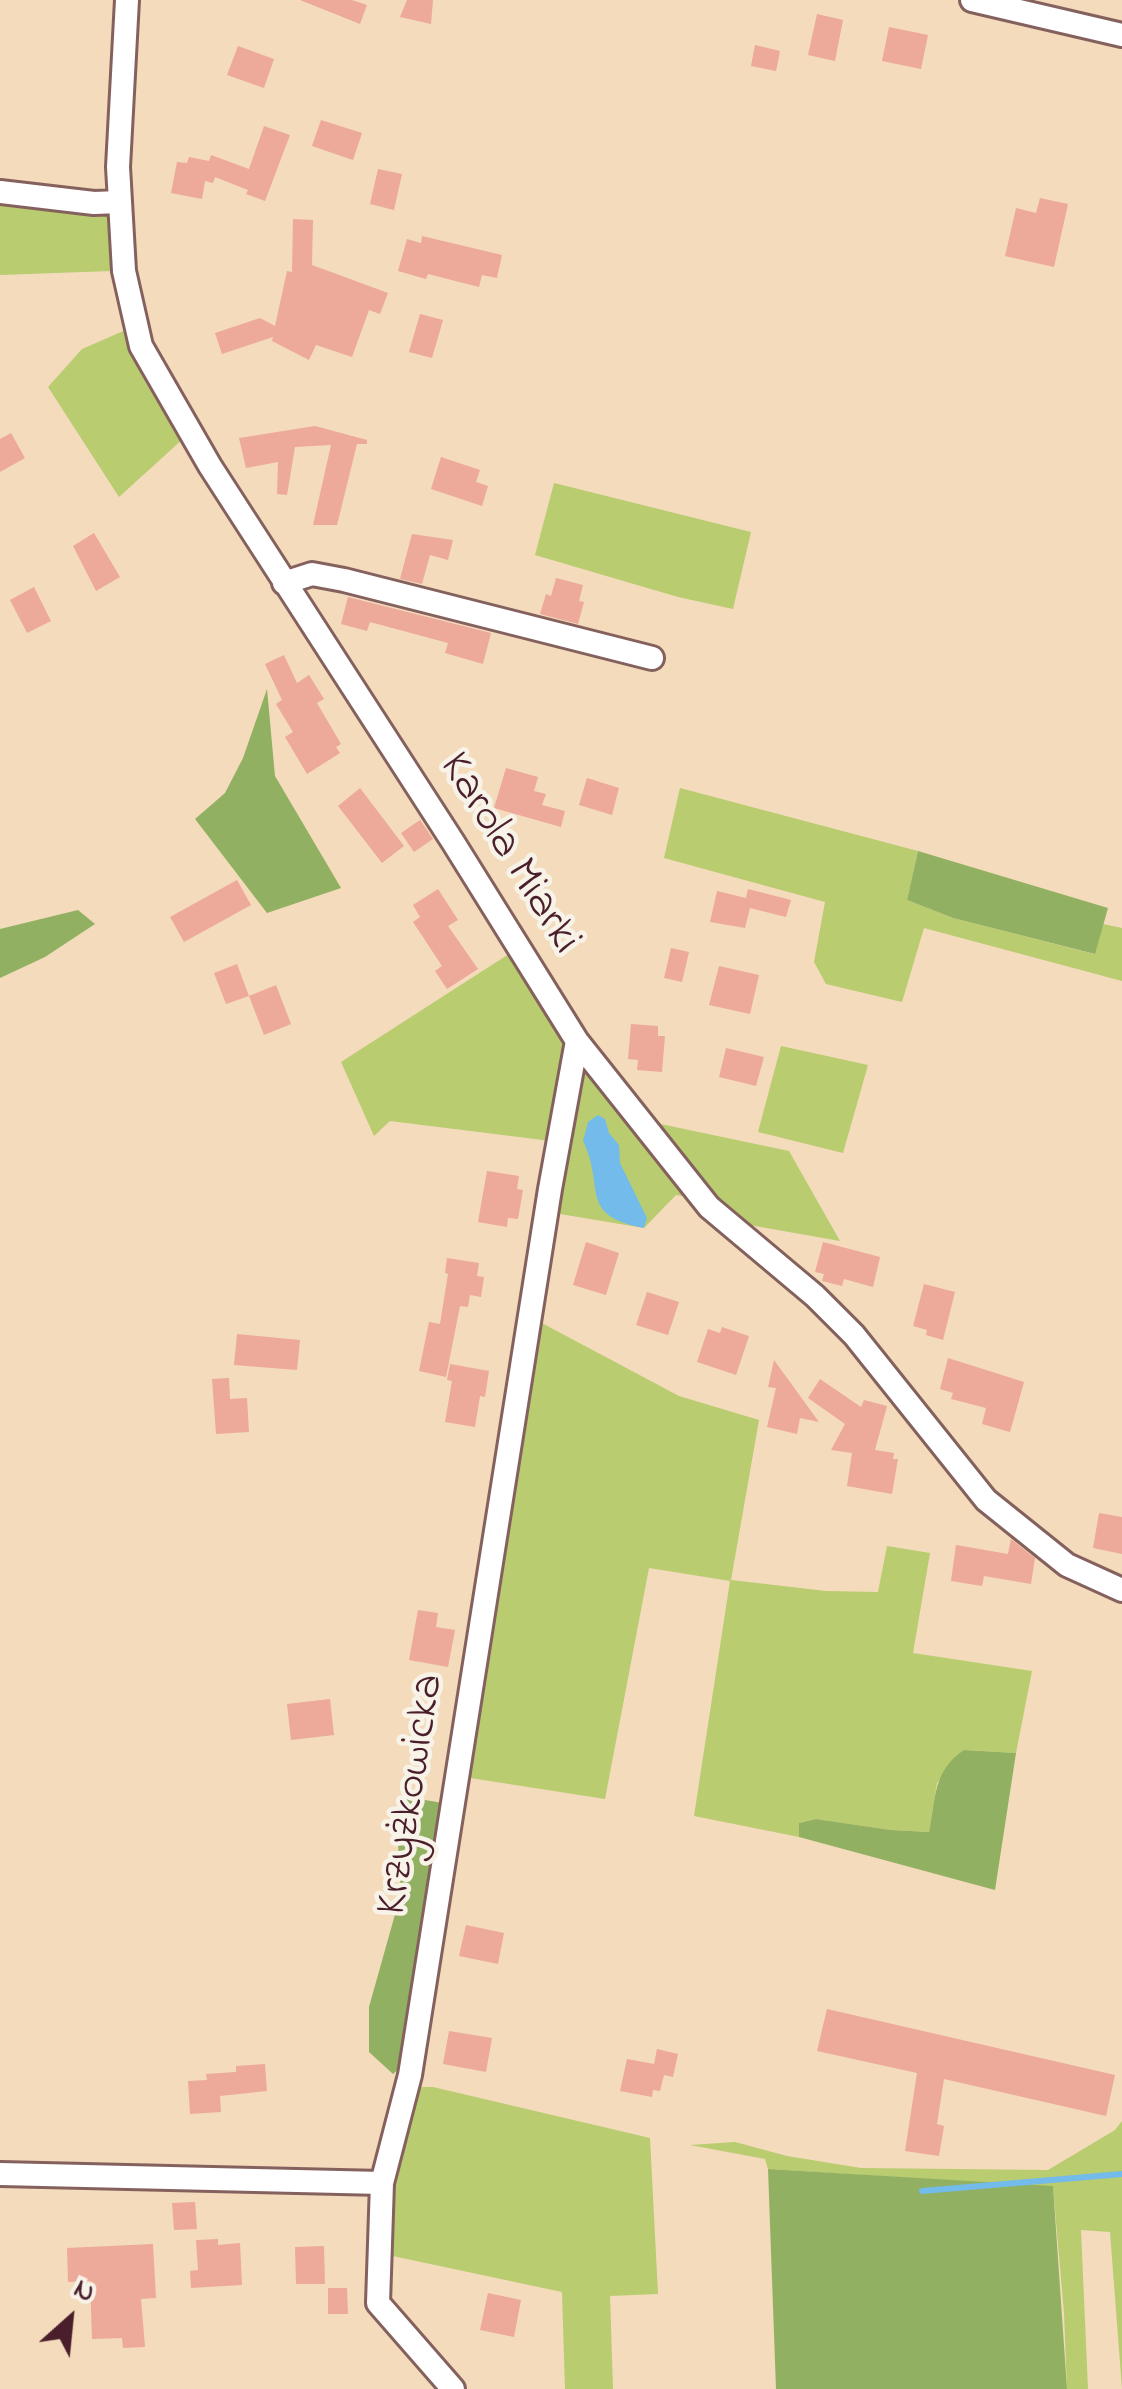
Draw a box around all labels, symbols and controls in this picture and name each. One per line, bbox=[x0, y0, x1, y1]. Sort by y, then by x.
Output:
street label: Karola Miarki bbox=[424, 745, 590, 965]
street label: Krzyżkowicka bbox=[368, 1671, 460, 1919]
north arrow bbox=[20, 2269, 120, 2369]
text: N bbox=[66, 2269, 102, 2314]

